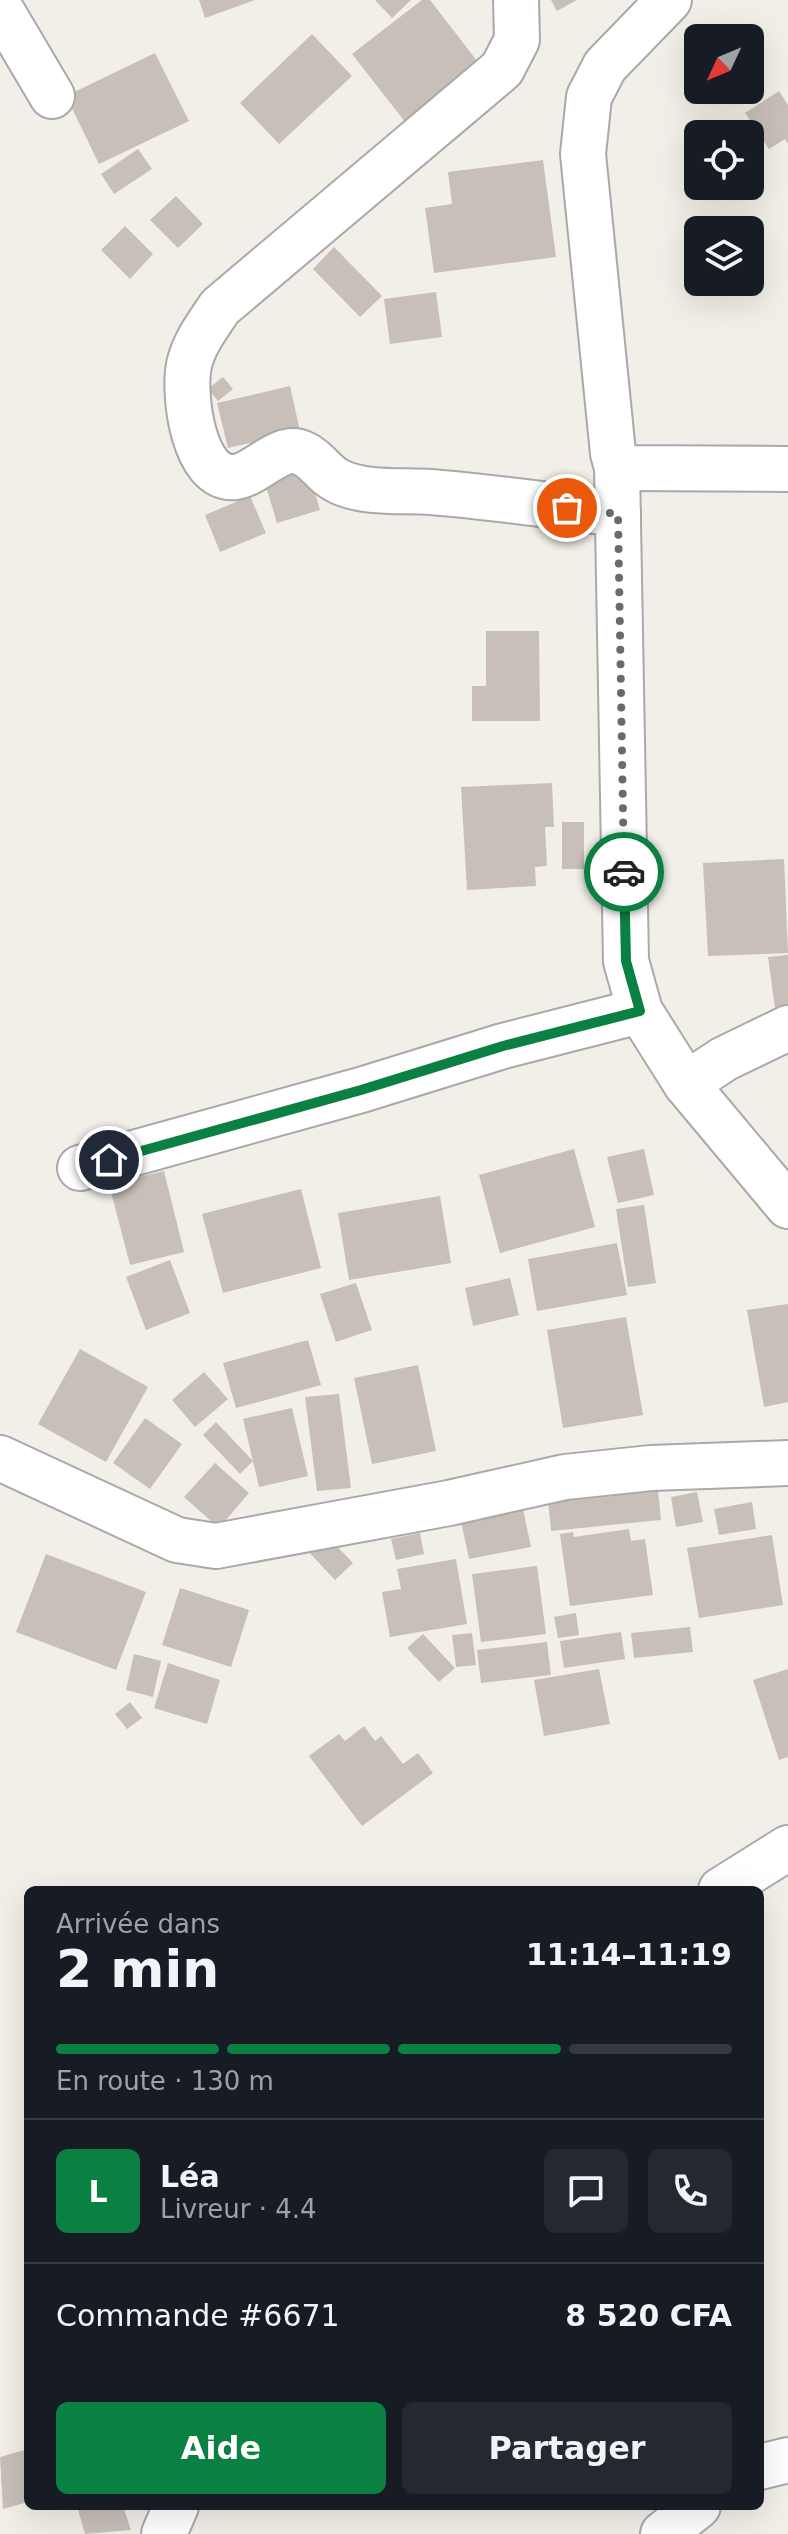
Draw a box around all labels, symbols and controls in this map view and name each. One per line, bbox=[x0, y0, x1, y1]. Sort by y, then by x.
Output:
north arrow bbox=[684, 24, 764, 104]
map controls bbox=[684, 24, 764, 296]
button: locate bbox=[684, 120, 764, 200]
button: layers bbox=[684, 216, 764, 296]
pin bbox=[533, 474, 601, 542]
icon: bag bbox=[545, 486, 589, 530]
courier bbox=[584, 832, 664, 912]
icon: car bbox=[602, 850, 646, 894]
pin bbox=[75, 1126, 143, 1194]
icon: home bbox=[87, 1138, 131, 1182]
text: Arrivée dans bbox=[56, 1909, 220, 1939]
text: 11:14–11:19 bbox=[526, 1937, 732, 1972]
text: 2 min bbox=[56, 1939, 219, 1999]
text: En route · 130 m bbox=[56, 2066, 274, 2096]
button: chat bbox=[544, 2149, 628, 2233]
button: phone bbox=[648, 2149, 732, 2233]
text: Léa bbox=[160, 2159, 220, 2194]
text: L bbox=[88, 2174, 108, 2209]
text: Livreur · 4.4 bbox=[160, 2194, 317, 2224]
text: Commande #6671 bbox=[56, 2298, 340, 2333]
text: 8 520 CFA bbox=[565, 2298, 732, 2333]
button: Aide bbox=[56, 2402, 386, 2494]
button: Partager bbox=[402, 2402, 732, 2494]

